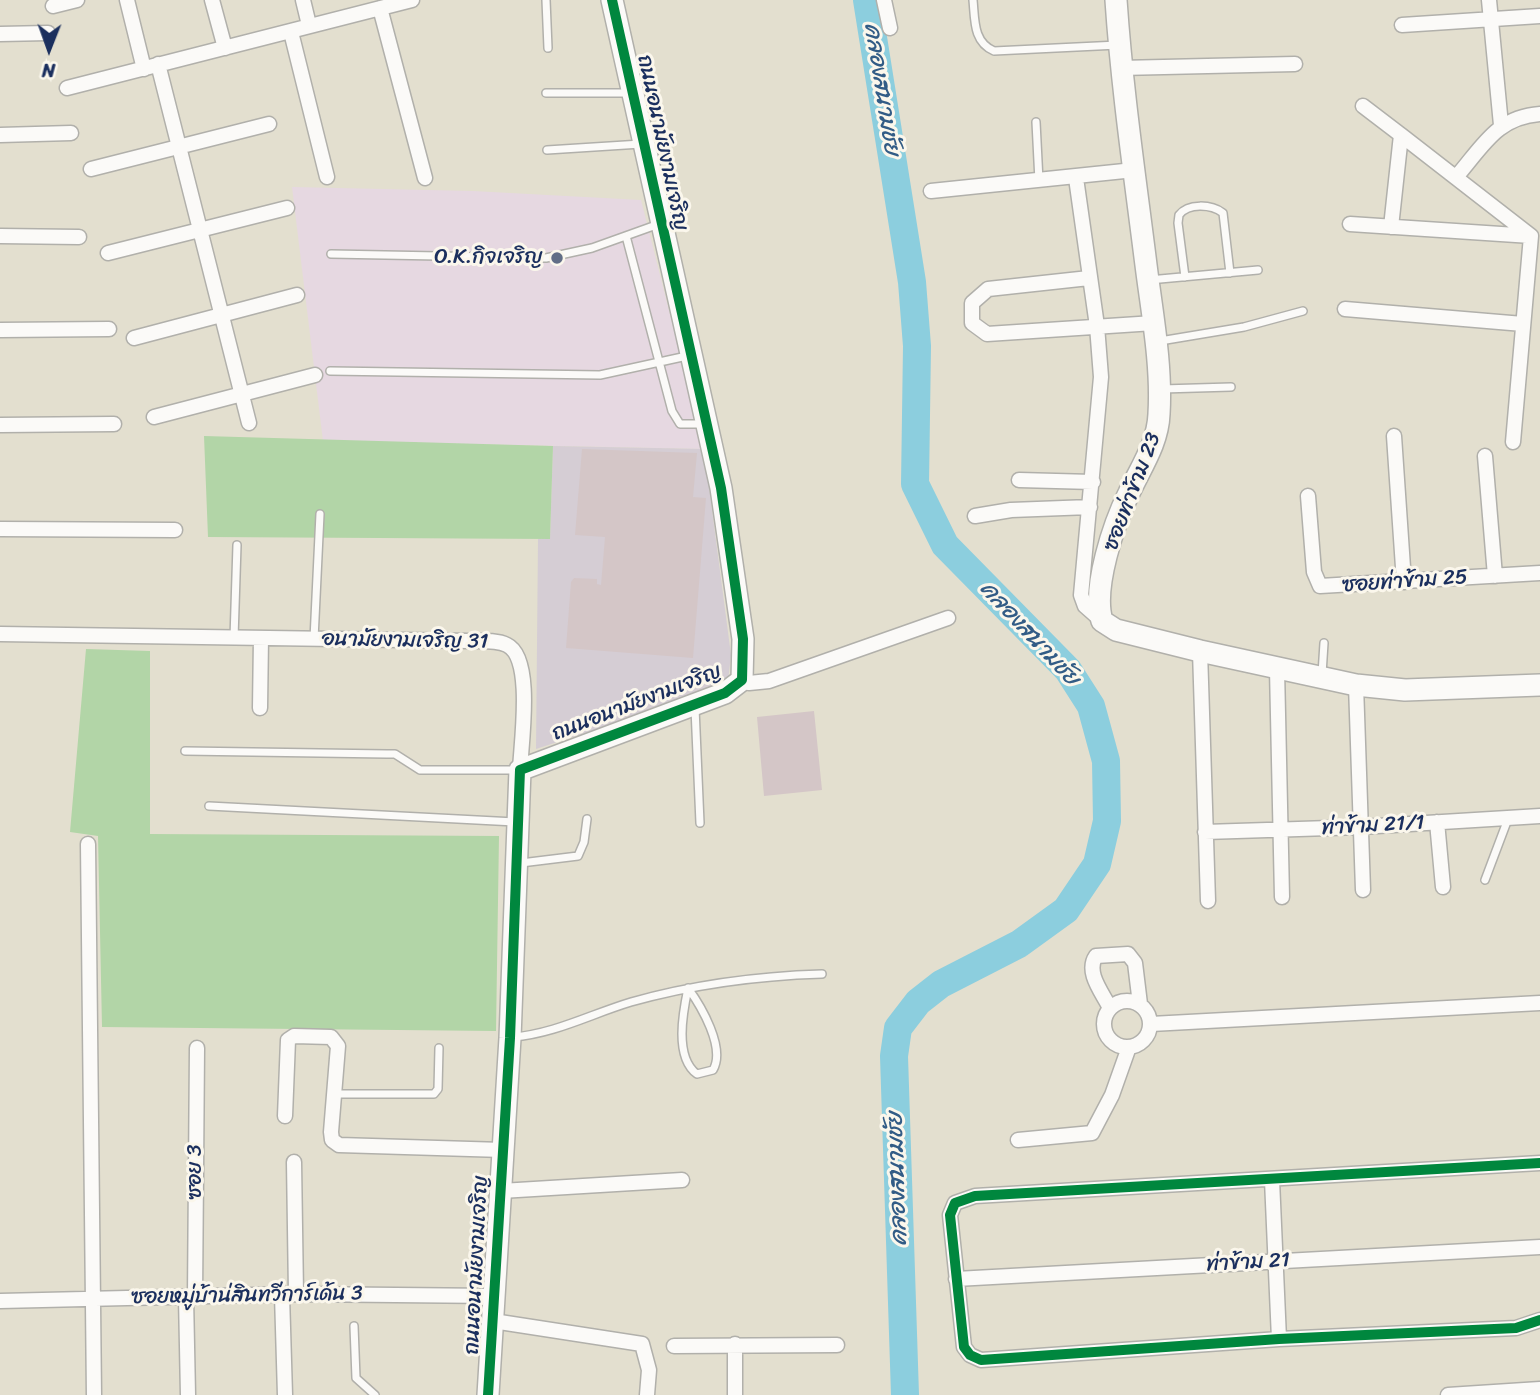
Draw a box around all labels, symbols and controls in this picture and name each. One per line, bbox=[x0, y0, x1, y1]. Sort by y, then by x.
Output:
north arrow bbox=[14, 14, 84, 84]
water label: คลองสนามชัย bbox=[857, 21, 905, 157]
street label: ถนนอนามัยงามเจริญ bbox=[631, 53, 693, 233]
text: N bbox=[42, 54, 56, 87]
place label: O.K.กิจเจริญ bbox=[434, 245, 543, 271]
marker: O.K.กิจเจริญ bbox=[549, 250, 565, 266]
street label: ซอยท่าข้าม 23 bbox=[1099, 429, 1167, 555]
street label: ซอยท่าข้าม 25 bbox=[1341, 565, 1469, 599]
water label: คลองสนามชัย bbox=[974, 576, 1084, 692]
street label: อนามัยงามเจริญ 31 bbox=[322, 627, 488, 655]
street label: ถนนอนามัยงามเจริญ bbox=[549, 659, 725, 747]
street label: ท่าข้าม 21/1 bbox=[1321, 811, 1425, 841]
water label: คลองสนามชัย bbox=[882, 1112, 914, 1246]
street label: ซอย 3 bbox=[183, 1145, 209, 1199]
street label: ถนนอนามัยงามเจริญ bbox=[460, 1175, 494, 1355]
street label: ท่าข้าม 21 bbox=[1205, 1248, 1291, 1278]
street label: ซอยหมู่บ้าน่สินทวีการ์เด้น 3 bbox=[131, 1281, 363, 1311]

